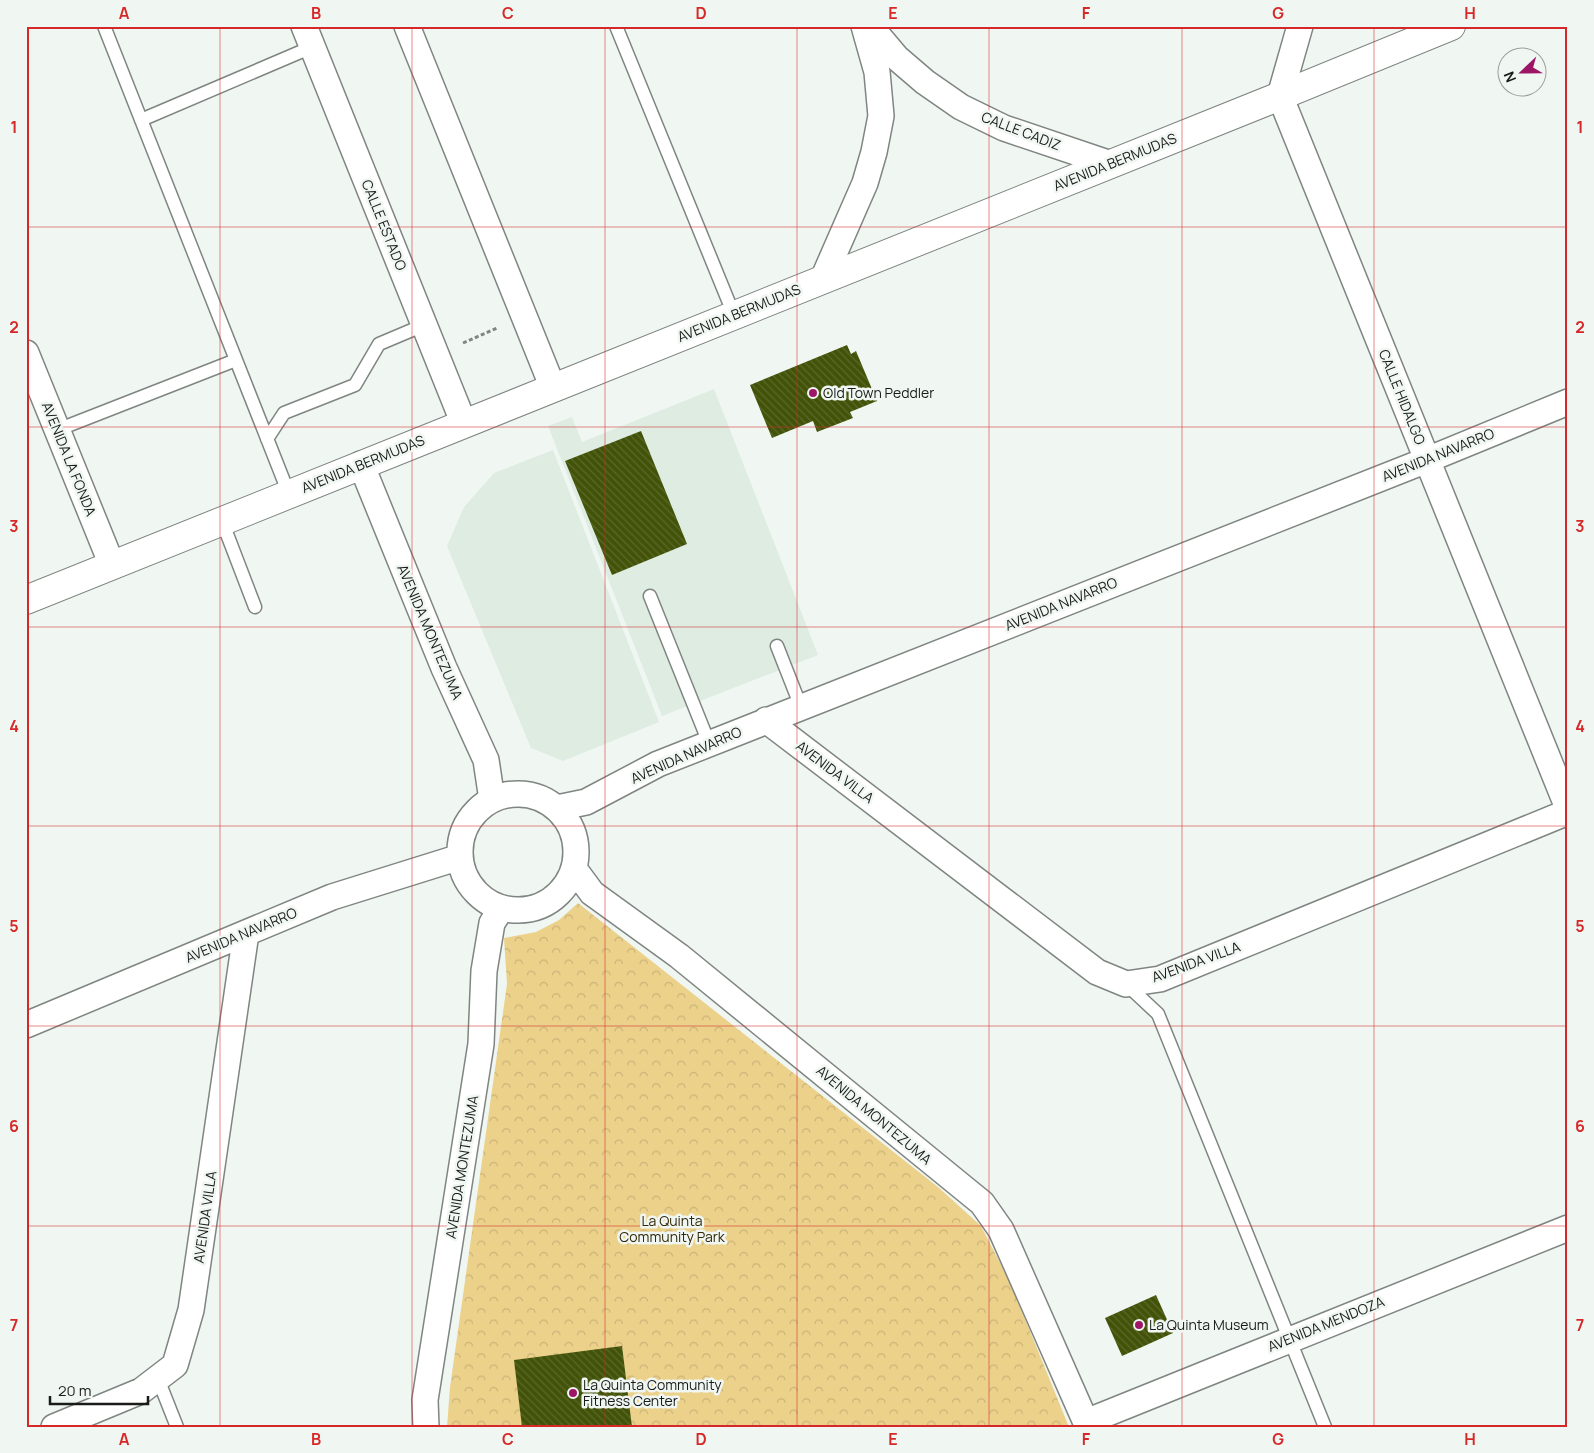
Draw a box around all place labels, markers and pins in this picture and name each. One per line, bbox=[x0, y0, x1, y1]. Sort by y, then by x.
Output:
place label: Old Town Peddler bbox=[823, 383, 934, 402]
marker: Old Town Peddler bbox=[807, 387, 819, 399]
place label: La Quinta Museum bbox=[1149, 1315, 1269, 1334]
marker: La Quinta Museum bbox=[1133, 1319, 1145, 1331]
place label: La Quinta Community Fitness Center bbox=[583, 1375, 722, 1410]
marker: La Quinta Community Fitness Center bbox=[567, 1387, 579, 1399]

